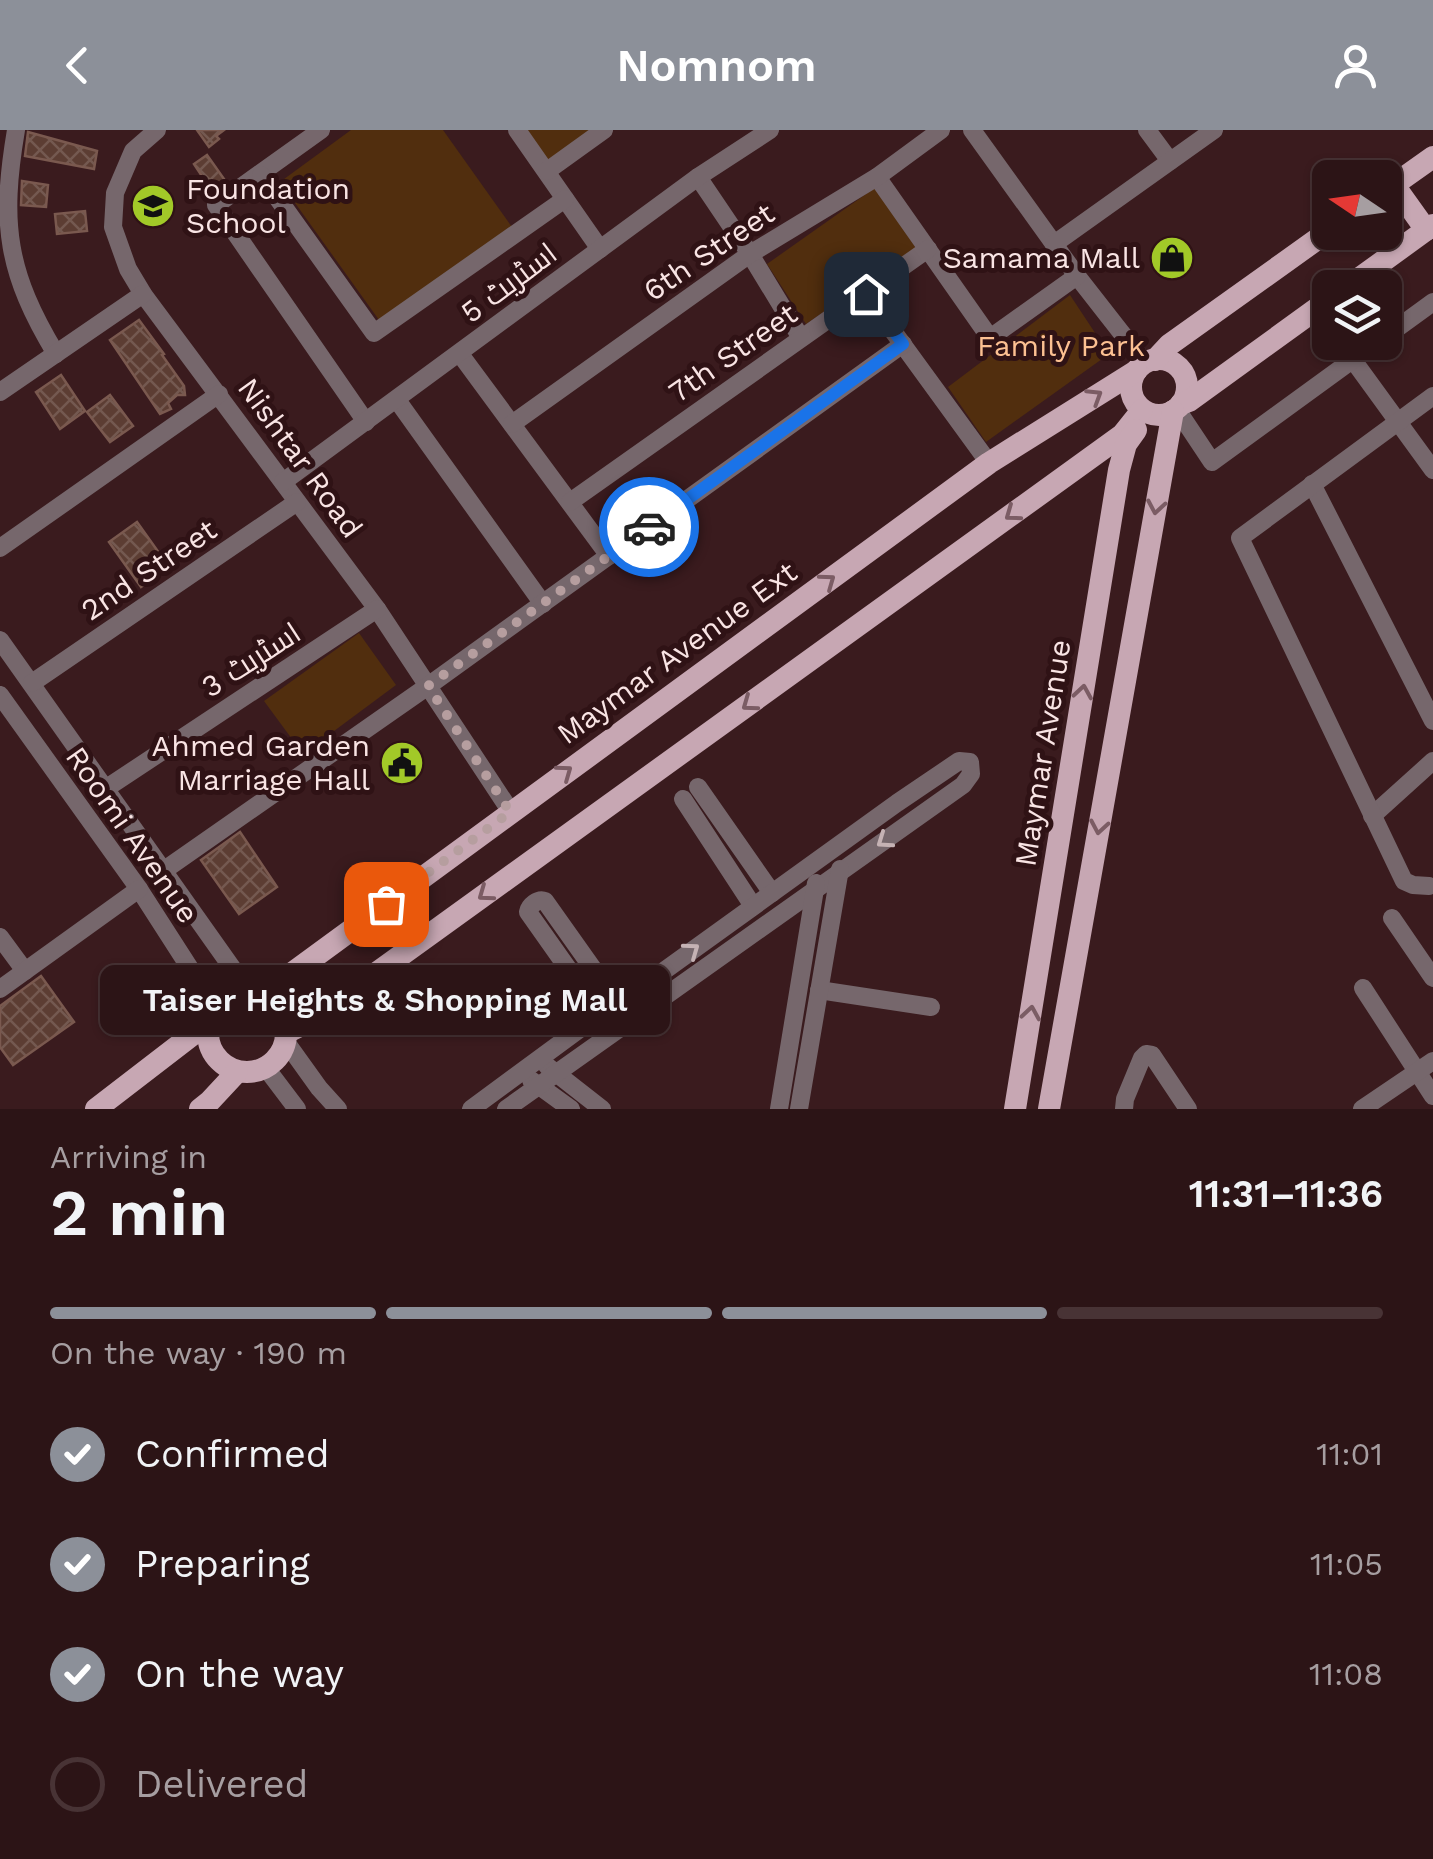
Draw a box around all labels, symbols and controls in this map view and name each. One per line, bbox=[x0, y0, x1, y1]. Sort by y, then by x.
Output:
icon: back bbox=[50, 38, 105, 93]
icon: person bbox=[1328, 38, 1383, 93]
text: Nomnom bbox=[617, 39, 816, 92]
north arrow bbox=[1312, 160, 1402, 250]
map controls bbox=[1312, 160, 1402, 360]
place label: Foundation School bbox=[186, 171, 350, 240]
school or university icon: Foundation School bbox=[130, 183, 176, 229]
street label: 6th Street bbox=[637, 195, 781, 308]
street label: اسٹریٹ 5 bbox=[454, 235, 564, 330]
shop icon: Samama Mall bbox=[1149, 235, 1195, 281]
place label: Samama Mall bbox=[943, 240, 1140, 275]
pin bbox=[824, 252, 909, 337]
icon: home bbox=[839, 267, 894, 322]
button: layers bbox=[1312, 270, 1402, 360]
street label: 7th Street bbox=[662, 295, 804, 410]
park label: Family Park bbox=[977, 328, 1145, 363]
street label: Nishtar Road bbox=[231, 371, 370, 544]
one-way arrow bbox=[1084, 390, 1102, 409]
courier bbox=[599, 477, 699, 577]
one-way arrow bbox=[1146, 499, 1167, 516]
icon: car bbox=[622, 500, 677, 555]
one-way arrow bbox=[1005, 502, 1023, 520]
street label: 2nd Street bbox=[75, 511, 223, 628]
street label: Maymar Avenue Ext bbox=[550, 554, 804, 751]
one-way arrow bbox=[817, 575, 835, 592]
street label: اسٹریٹ 3 bbox=[195, 615, 307, 704]
street label: Maymar Avenue bbox=[1007, 637, 1078, 869]
one-way arrow bbox=[1072, 684, 1093, 700]
one-way arrow bbox=[741, 692, 760, 711]
place label: Ahmed Garden Marriage Hall bbox=[152, 728, 370, 797]
street label: Roomi Avenue bbox=[59, 740, 206, 930]
public building icon: Ahmed Garden Marriage Hall bbox=[379, 740, 425, 786]
one-way arrow bbox=[554, 767, 572, 784]
one-way arrow bbox=[1089, 819, 1110, 836]
one-way arrow bbox=[876, 829, 895, 847]
pin bbox=[344, 862, 429, 947]
icon: bag bbox=[359, 877, 414, 932]
one-way arrow bbox=[478, 883, 496, 900]
one-way arrow bbox=[681, 944, 699, 962]
callout: Taiser Heights & Shopping Mall bbox=[101, 964, 671, 1034]
text: Taiser Heights & Shopping Mall bbox=[143, 981, 628, 1019]
one-way arrow bbox=[1020, 1004, 1041, 1021]
text: Arriving in bbox=[50, 1138, 207, 1176]
text: 11:31–11:36 bbox=[1189, 1172, 1383, 1216]
text: 2 min bbox=[50, 1175, 228, 1251]
text: On the way · 190 m bbox=[50, 1334, 347, 1372]
icon: check bbox=[50, 1427, 105, 1482]
text: Confirmed bbox=[135, 1432, 330, 1476]
text: 11:01 bbox=[1316, 1435, 1383, 1473]
icon: check bbox=[50, 1537, 105, 1592]
text: Preparing bbox=[135, 1542, 310, 1586]
text: 11:05 bbox=[1310, 1545, 1383, 1583]
icon: check bbox=[50, 1647, 105, 1702]
text: On the way bbox=[135, 1652, 344, 1696]
text: 11:08 bbox=[1309, 1655, 1383, 1693]
text: Delivered bbox=[135, 1762, 308, 1806]

